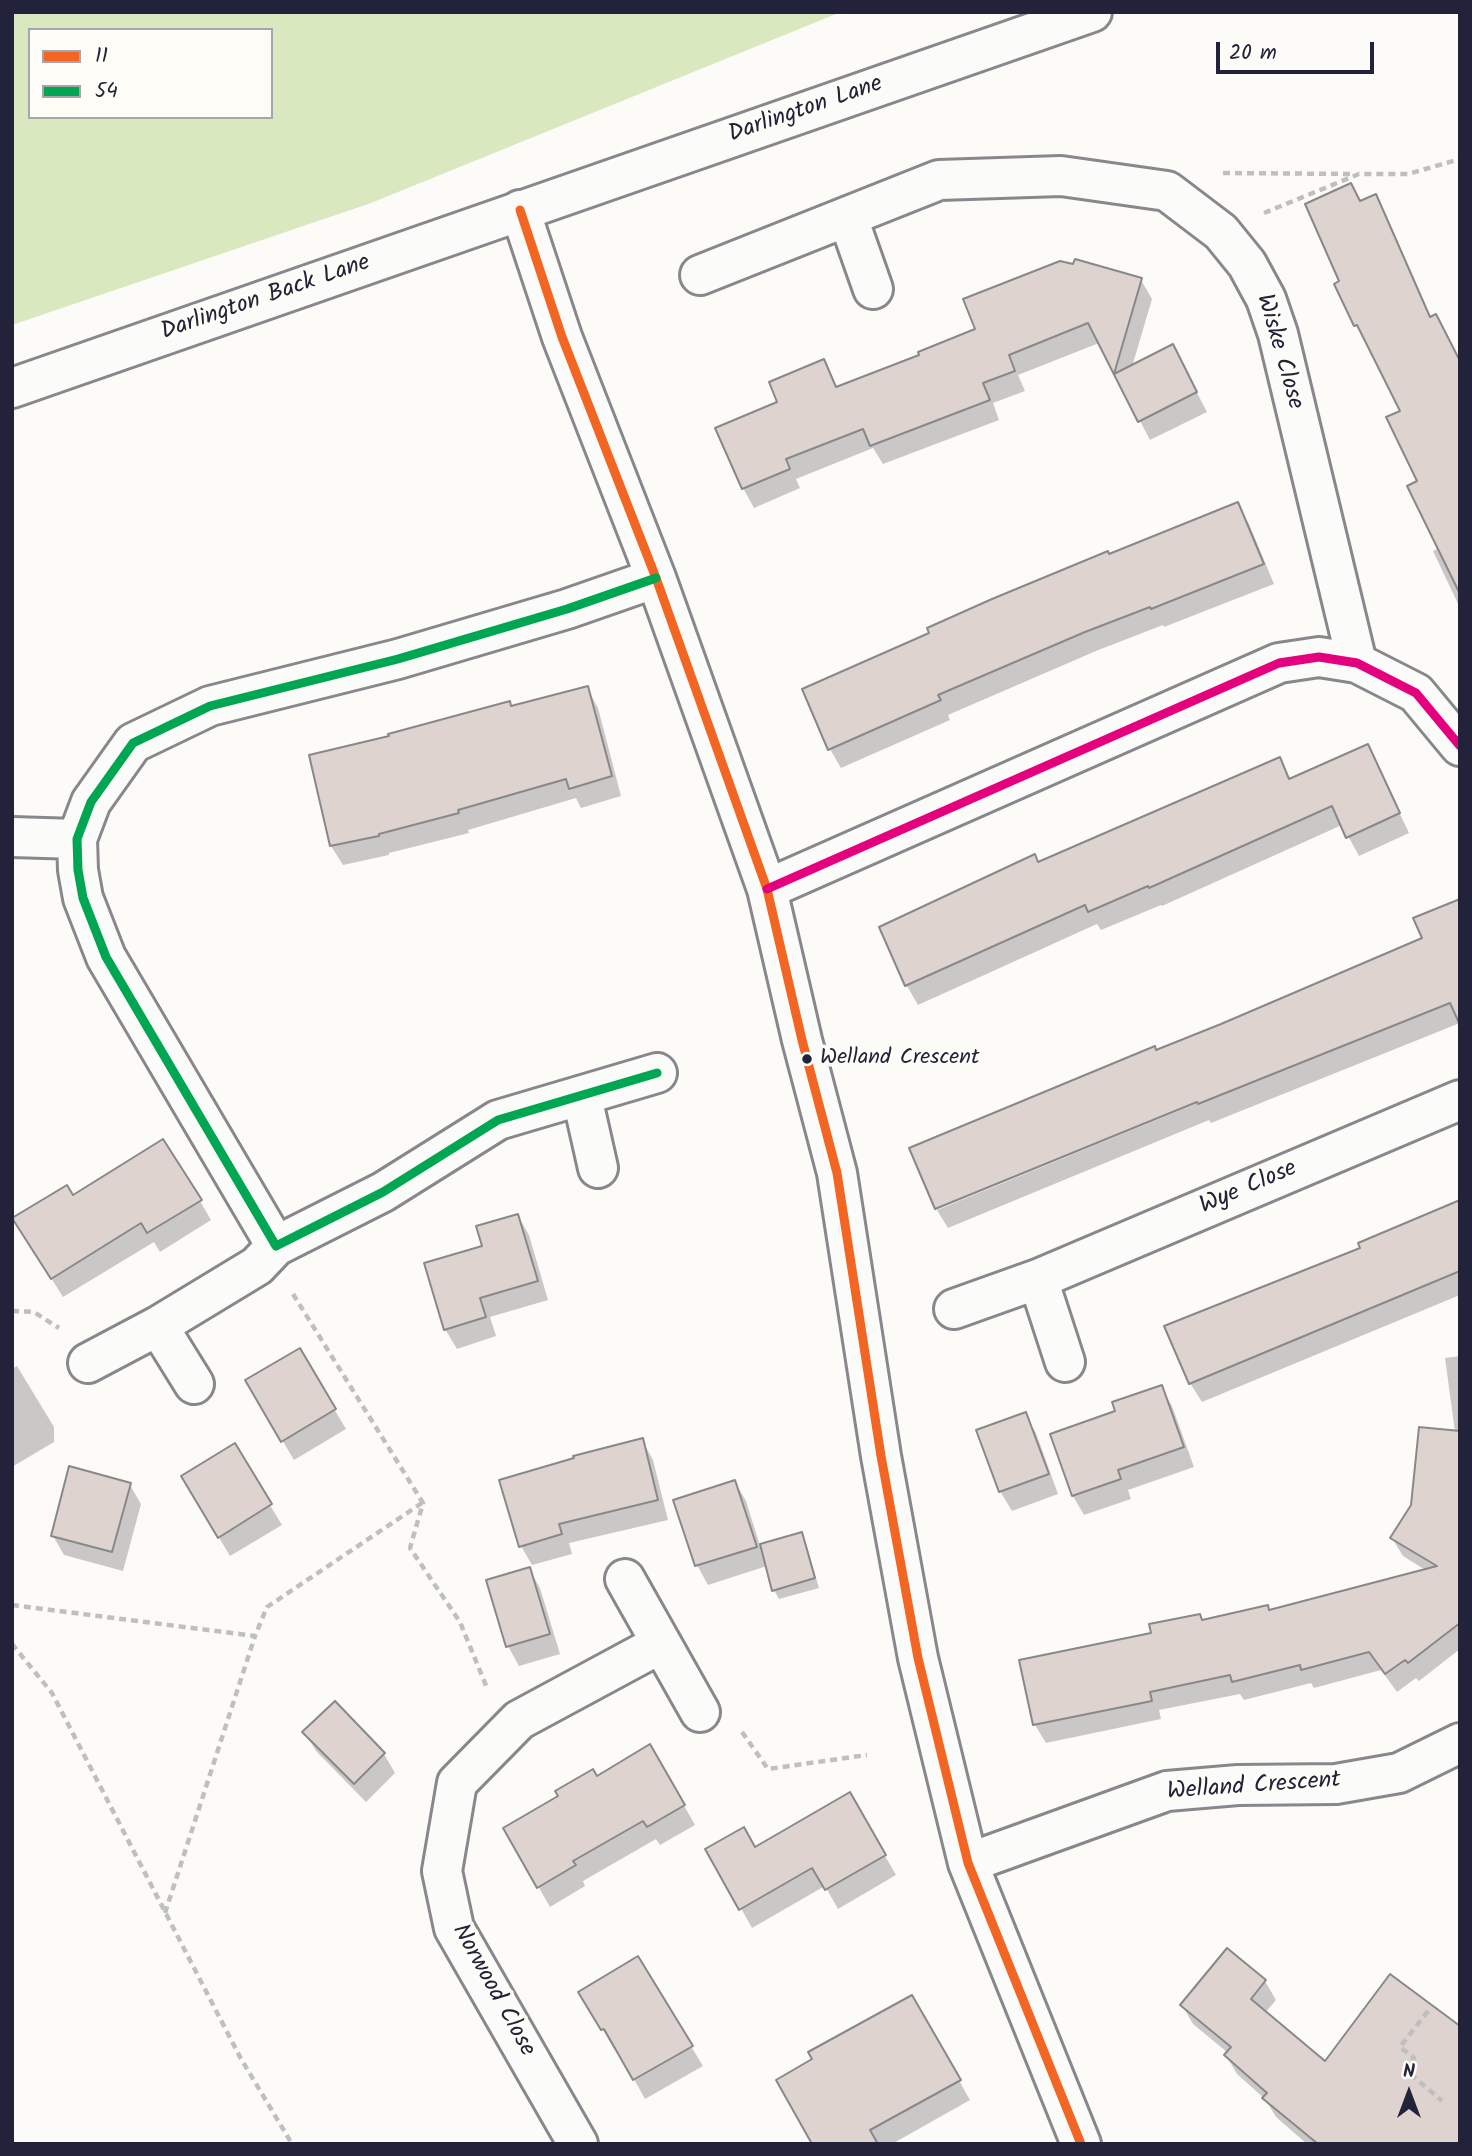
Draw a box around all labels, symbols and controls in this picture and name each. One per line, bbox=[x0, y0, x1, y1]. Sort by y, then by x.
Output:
legend bbox=[28, 28, 273, 119]
scale bar bbox=[1220, 28, 1378, 72]
text: 20 m bbox=[1229, 37, 1277, 70]
text: 11 bbox=[95, 40, 108, 73]
street label: Darlington Lane bbox=[725, 71, 887, 151]
text: 54 bbox=[95, 75, 118, 108]
street label: Darlington Back Lane bbox=[158, 250, 374, 348]
street label: Wiske Close bbox=[1248, 291, 1308, 413]
place label: Welland Crescent bbox=[820, 1046, 979, 1072]
marker: Welland Crescent bbox=[800, 1052, 814, 1066]
street label: Wye Close bbox=[1196, 1156, 1302, 1222]
street label: Welland Crescent bbox=[1166, 1768, 1342, 1808]
street label: Norwood Close bbox=[444, 1920, 540, 2062]
text: N bbox=[1403, 2057, 1415, 2087]
north arrow bbox=[1374, 2058, 1444, 2128]

